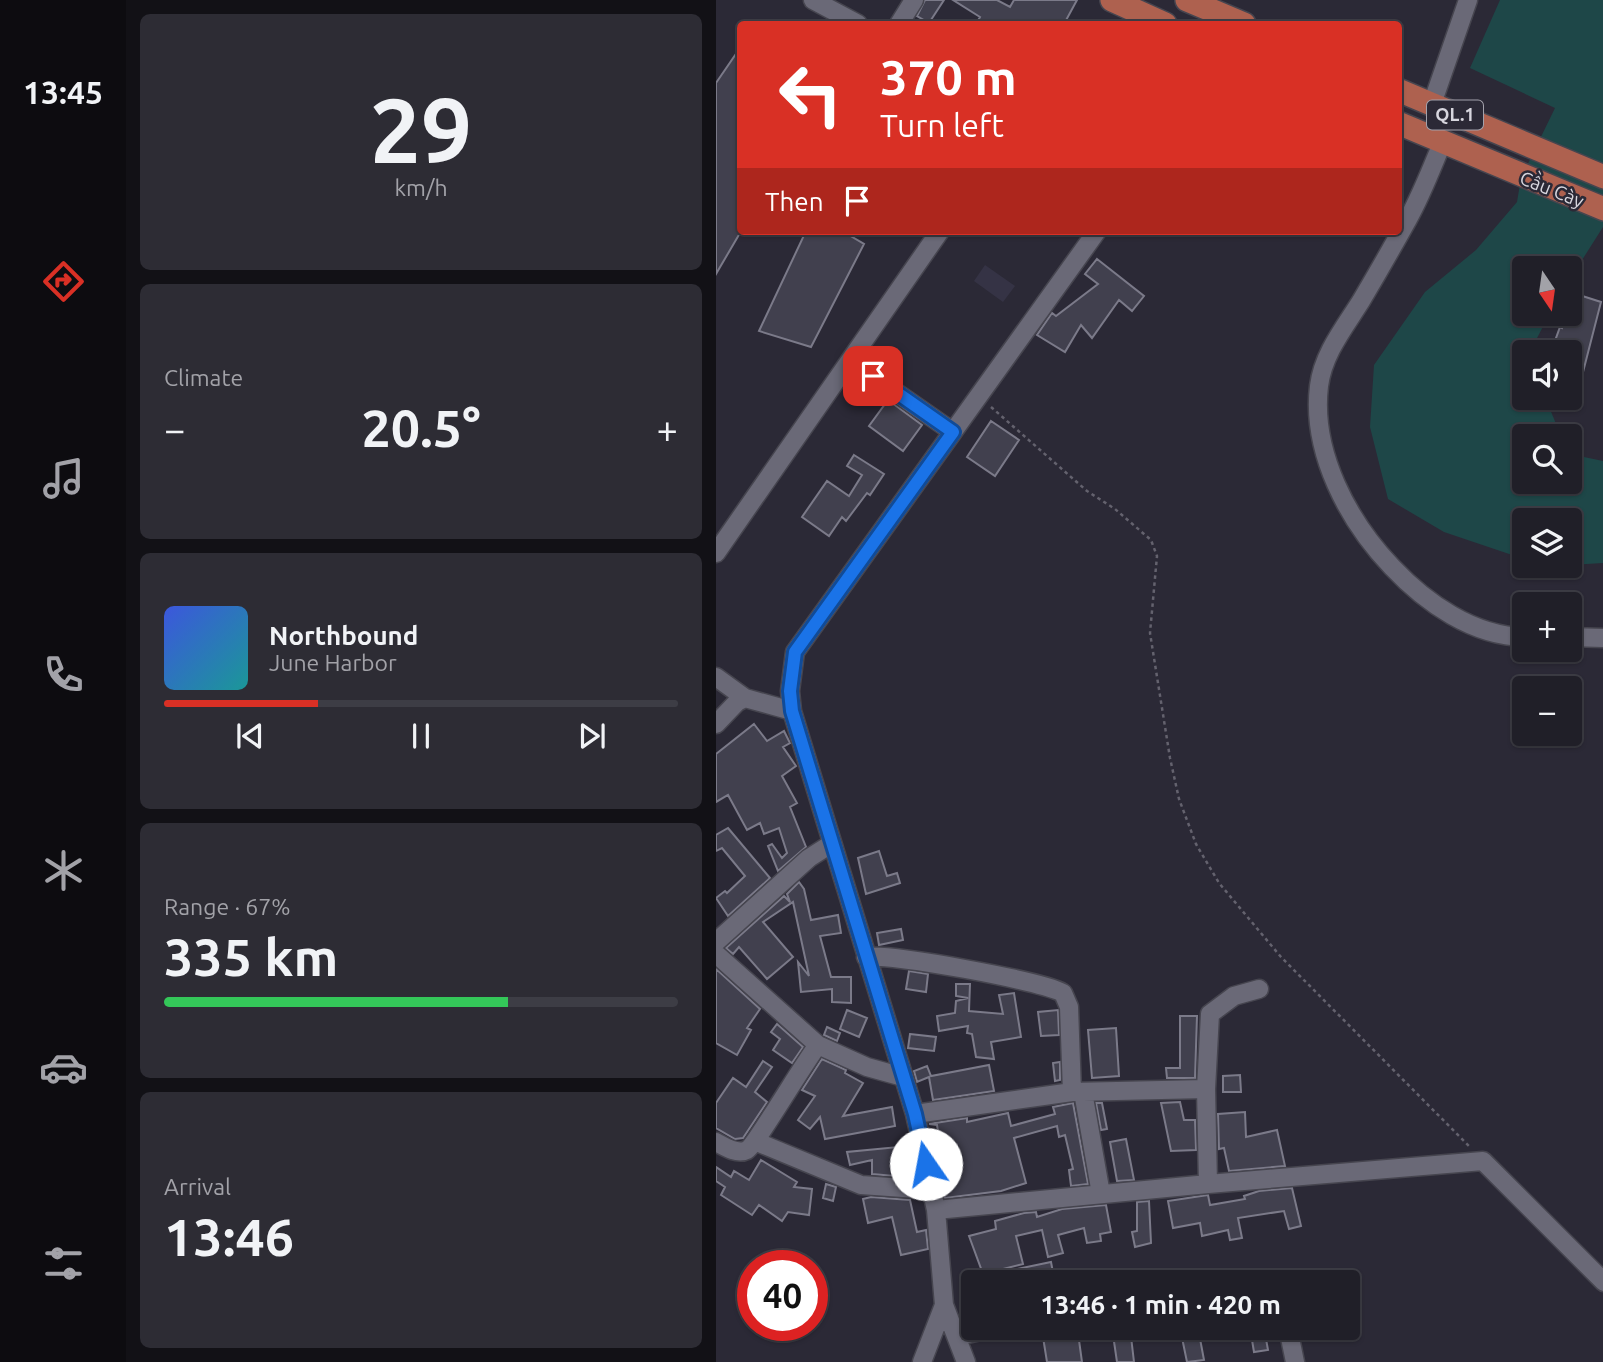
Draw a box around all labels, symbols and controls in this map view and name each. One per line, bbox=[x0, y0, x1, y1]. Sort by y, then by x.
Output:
icon: left bbox=[765, 49, 856, 140]
text: 370 m bbox=[880, 49, 1017, 104]
text: 13:45 bbox=[23, 74, 103, 110]
text: 29 bbox=[370, 78, 472, 180]
road number: QL.1 bbox=[1427, 100, 1483, 130]
text: Turn left bbox=[880, 107, 1004, 143]
street label: Cầu Cày bbox=[1517, 165, 1588, 212]
text: km/h bbox=[394, 175, 448, 200]
icon: arrive bbox=[838, 182, 876, 220]
text: Then bbox=[765, 187, 824, 216]
north arrow bbox=[1512, 256, 1582, 326]
map controls bbox=[1512, 256, 1582, 746]
icon: directions bbox=[39, 257, 88, 306]
button: sound bbox=[1512, 340, 1582, 410]
pin bbox=[843, 346, 903, 406]
icon: arrive bbox=[854, 357, 892, 395]
text: Climate bbox=[164, 365, 243, 390]
text: 20.5° bbox=[361, 399, 481, 457]
text: − bbox=[164, 408, 185, 450]
text: + bbox=[657, 408, 678, 450]
button: search bbox=[1512, 424, 1582, 494]
icon: music bbox=[39, 454, 88, 503]
button: layers bbox=[1512, 508, 1582, 578]
button: + bbox=[1512, 592, 1582, 662]
text: Northbound bbox=[269, 621, 418, 650]
icon: phone bbox=[39, 650, 88, 699]
text: June Harbor bbox=[269, 650, 397, 675]
button: − bbox=[1512, 676, 1582, 746]
icon: previous bbox=[231, 717, 269, 755]
icon: pause bbox=[402, 717, 440, 755]
icon: next bbox=[573, 717, 611, 755]
icon: climate bbox=[39, 846, 88, 895]
text: Range · 67% bbox=[164, 894, 291, 919]
text: 335 km bbox=[164, 928, 338, 986]
icon: car bbox=[39, 1043, 88, 1092]
position arrow bbox=[889, 1127, 963, 1201]
text: Arrival bbox=[164, 1174, 231, 1199]
text: 13:46 bbox=[164, 1208, 294, 1266]
icon: filters bbox=[39, 1239, 88, 1288]
speed limit sign: 40 bbox=[737, 1250, 828, 1341]
text: 13:46 · 1 min · 420 m bbox=[1040, 1290, 1281, 1319]

